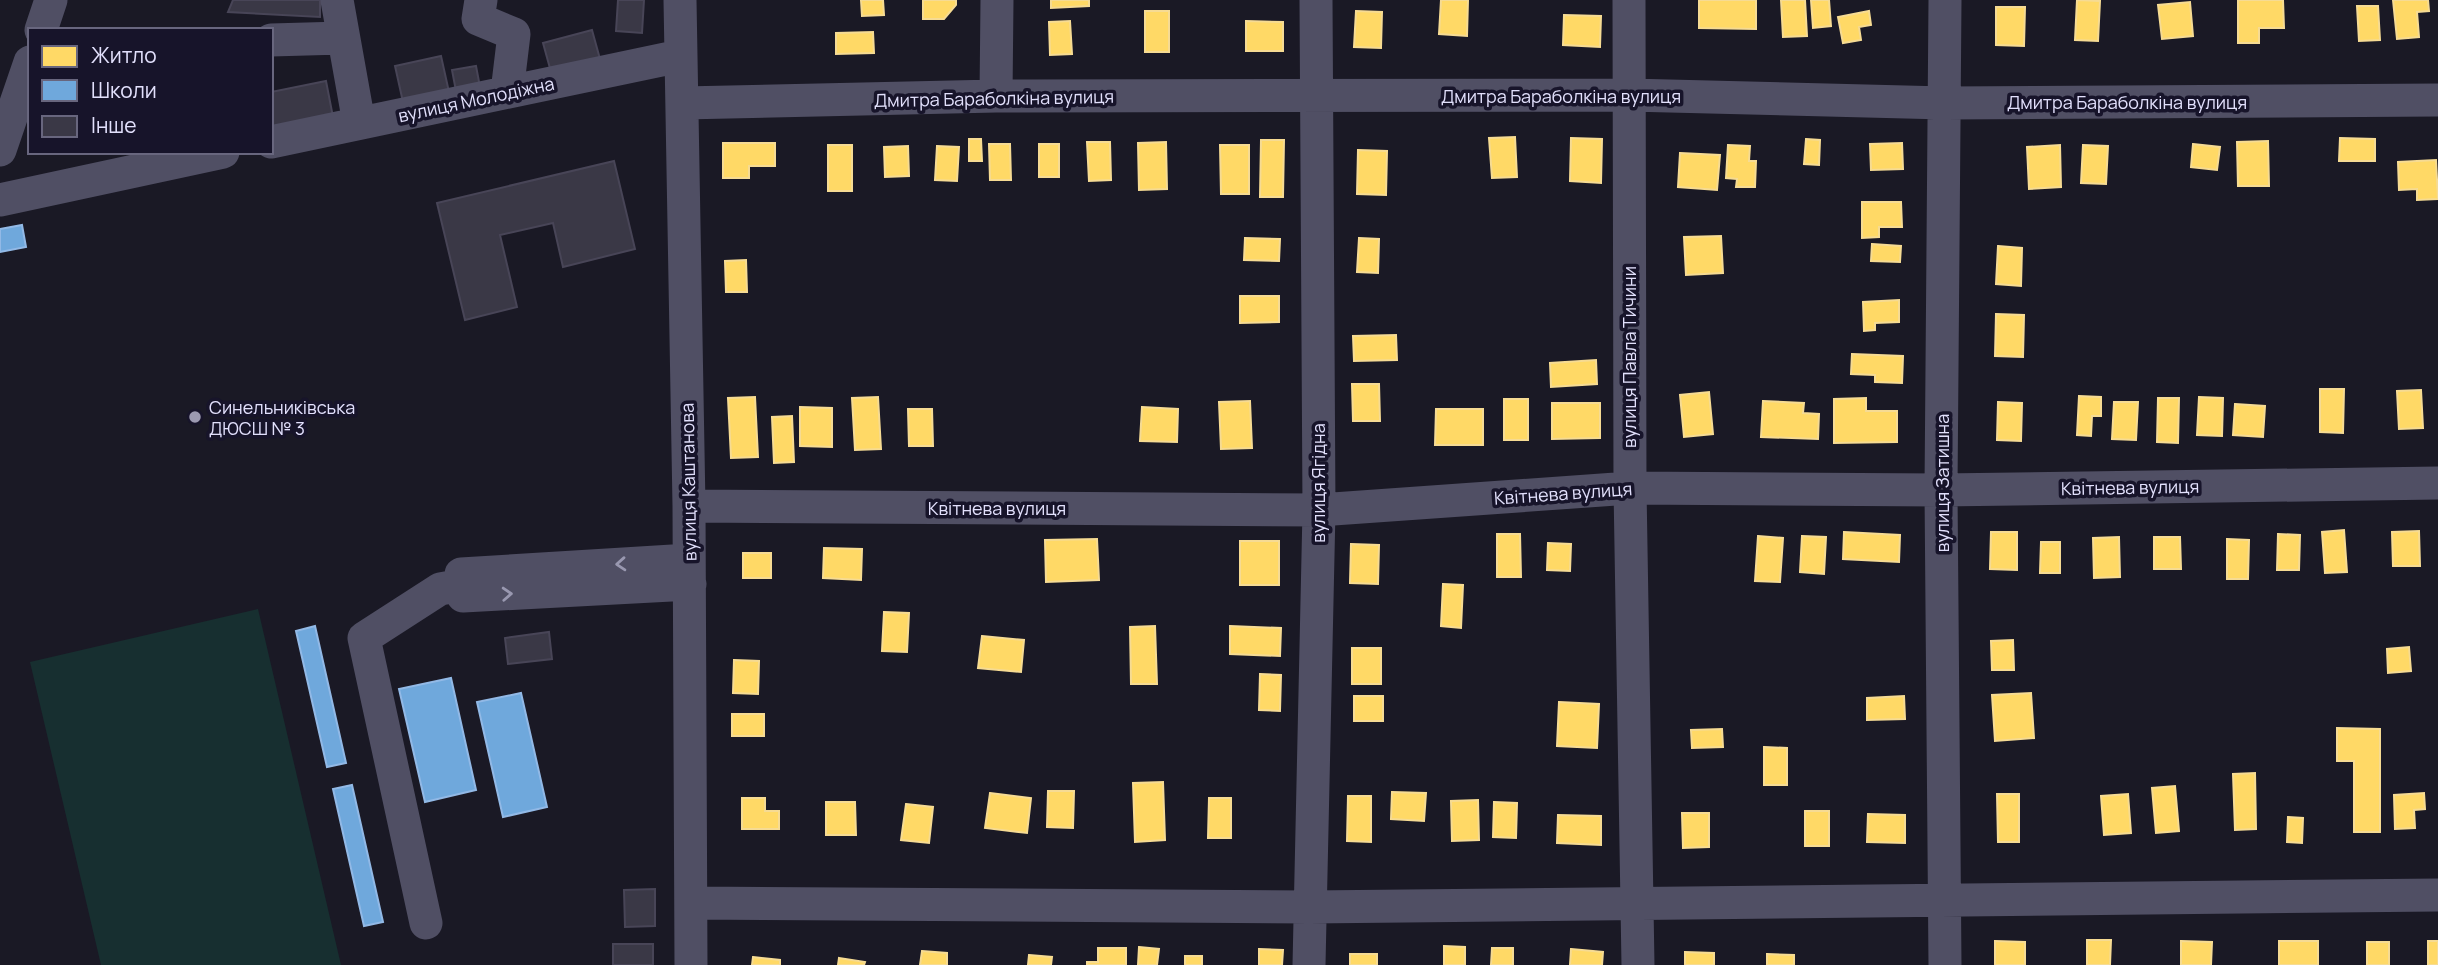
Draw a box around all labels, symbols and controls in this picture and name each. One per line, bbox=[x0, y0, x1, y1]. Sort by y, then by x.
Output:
legend bbox=[28, 28, 273, 154]
text: Житло bbox=[91, 41, 157, 69]
street label: вулиця Молодіжна bbox=[396, 71, 556, 127]
text: Школи bbox=[91, 76, 157, 104]
street label: Дмитра Бараболкіна вулиця bbox=[874, 84, 1114, 112]
street label: Дмитра Бараболкіна вулиця bbox=[1441, 84, 1681, 108]
street label: Дмитра Бараболкіна вулиця bbox=[2007, 90, 2247, 114]
text: Інше bbox=[91, 111, 137, 139]
street label: вулиця Павла Тичини bbox=[1617, 266, 1641, 448]
place label: Синельниківська ДЮСШ № 3 bbox=[209, 395, 355, 440]
street label: вулиця Каштанова bbox=[675, 403, 701, 561]
marker: Синельниківська ДЮСШ № 3 bbox=[187, 409, 203, 425]
street label: вулиця Затишна bbox=[1930, 414, 1954, 552]
street label: вулиця Ягідна bbox=[1306, 423, 1330, 543]
street label: Квітнева вулиця bbox=[2061, 474, 2199, 500]
street label: Квітнева вулиця bbox=[1493, 476, 1633, 510]
street label: Квітнева вулиця bbox=[928, 496, 1066, 520]
one-way arrow bbox=[615, 556, 626, 571]
one-way arrow bbox=[502, 586, 513, 601]

